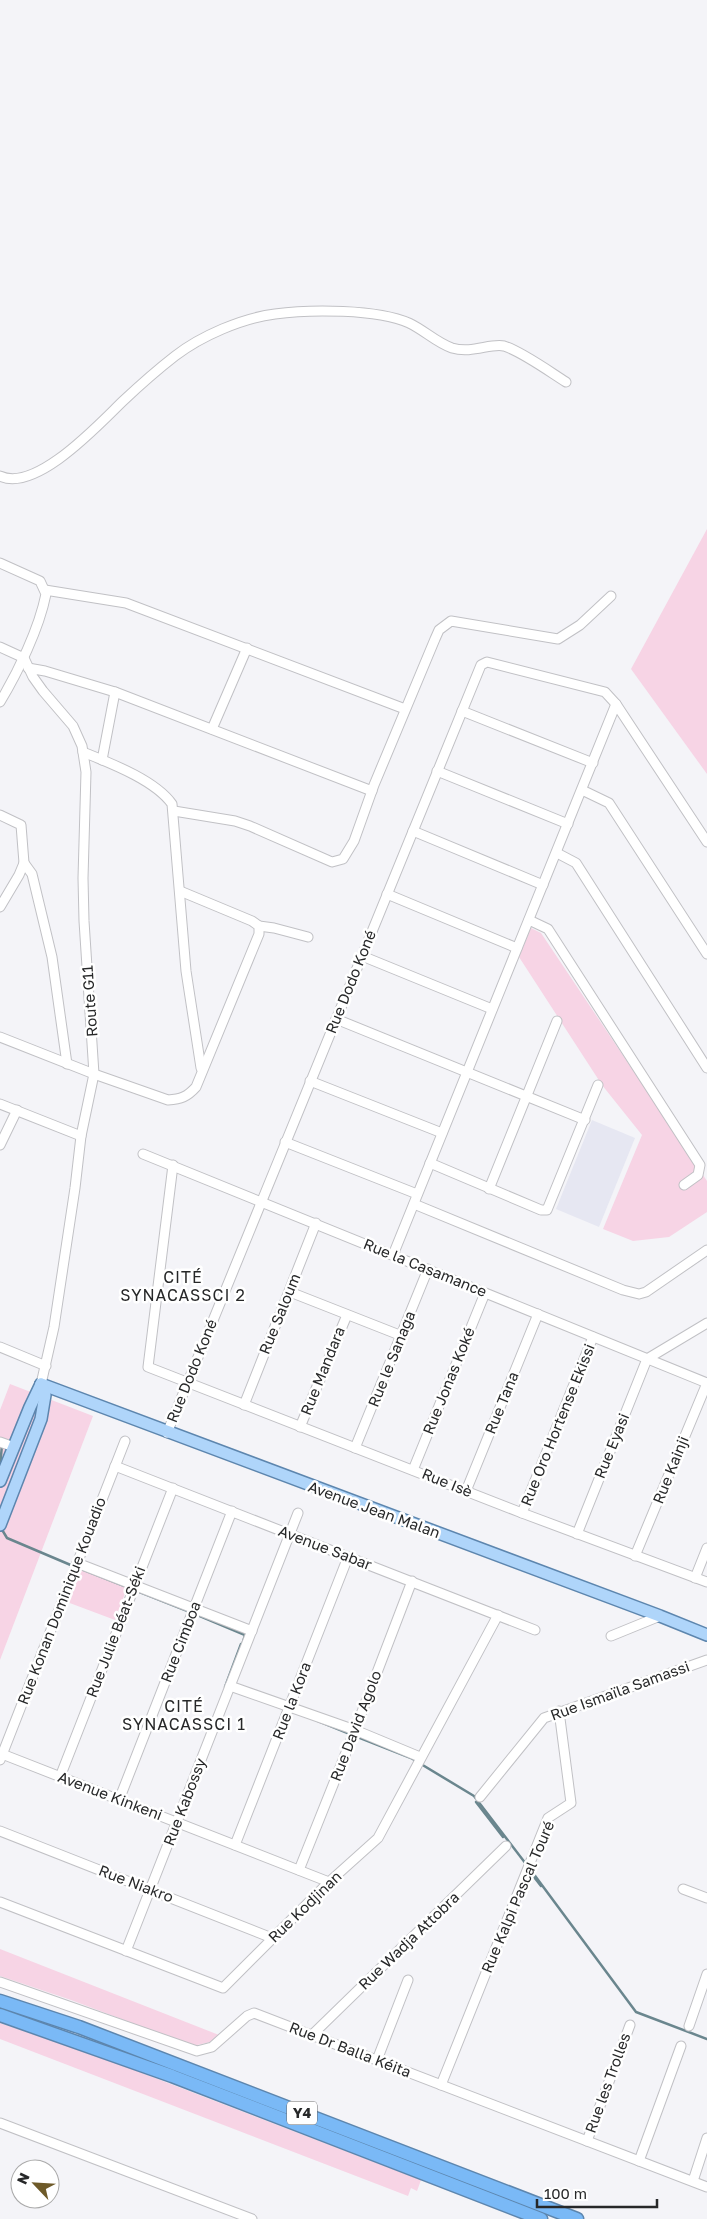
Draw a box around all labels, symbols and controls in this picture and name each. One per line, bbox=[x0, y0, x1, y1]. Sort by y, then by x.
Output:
street label: Rue Dodo Koné bbox=[321, 927, 379, 1036]
street label: Route G11 bbox=[78, 965, 100, 1037]
street label: Rue la Casamance bbox=[361, 1234, 490, 1300]
district label: CITÉ SYNACASSCI 2 bbox=[120, 1267, 246, 1305]
street label: Rue Saloum bbox=[255, 1271, 303, 1357]
street label: Rue le Sanaga bbox=[364, 1308, 419, 1409]
street label: Rue Dodo Koné bbox=[162, 1316, 220, 1425]
street label: Rue Mandara bbox=[296, 1324, 348, 1418]
street label: Rue Jonas Koké bbox=[418, 1324, 478, 1437]
street label: Rue Oro Hortense Ekissi bbox=[516, 1341, 598, 1508]
street label: Rue Tana bbox=[480, 1369, 522, 1436]
street label: Rue Eyasi bbox=[590, 1410, 632, 1481]
street label: Rue Kainji bbox=[648, 1433, 692, 1506]
street label: Rue Isè bbox=[420, 1464, 475, 1500]
street label: Avenue Jean Malan bbox=[306, 1477, 443, 1541]
street label: Rue Konan Dominique Kouadio bbox=[13, 1494, 109, 1707]
street label: Avenue Sabar bbox=[276, 1521, 375, 1573]
street label: Rue Julie Béat-Séki bbox=[82, 1563, 148, 1700]
street label: Rue Cimboa bbox=[156, 1598, 204, 1685]
street label: Rue Ismaïla Samassi bbox=[548, 1656, 692, 1724]
street label: Rue la Kora bbox=[268, 1659, 314, 1742]
street label: Rue David Agolo bbox=[326, 1668, 384, 1784]
district label: CITÉ SYNACASSCI 1 bbox=[122, 1696, 246, 1734]
street label: Rue Kabossy bbox=[159, 1755, 209, 1848]
street label: Avenue Kinkeni bbox=[56, 1767, 165, 1823]
street label: Rue Kalpi Pascal Touré bbox=[477, 1818, 557, 1975]
street label: Rue Niakro bbox=[96, 1861, 176, 1906]
street label: Rue Kodjinan bbox=[264, 1867, 345, 1946]
street label: Rue Wadja Attobra bbox=[354, 1888, 462, 1993]
street label: Rue Dr Balla Kéita bbox=[287, 2018, 414, 2081]
street label: Rue les Trolles bbox=[581, 2030, 634, 2135]
road number: Y4 bbox=[287, 2102, 317, 2124]
north arrow bbox=[10, 2159, 60, 2209]
text: N bbox=[13, 2170, 33, 2187]
scale bar bbox=[537, 2176, 657, 2208]
text: 100 m bbox=[544, 2184, 587, 2202]

